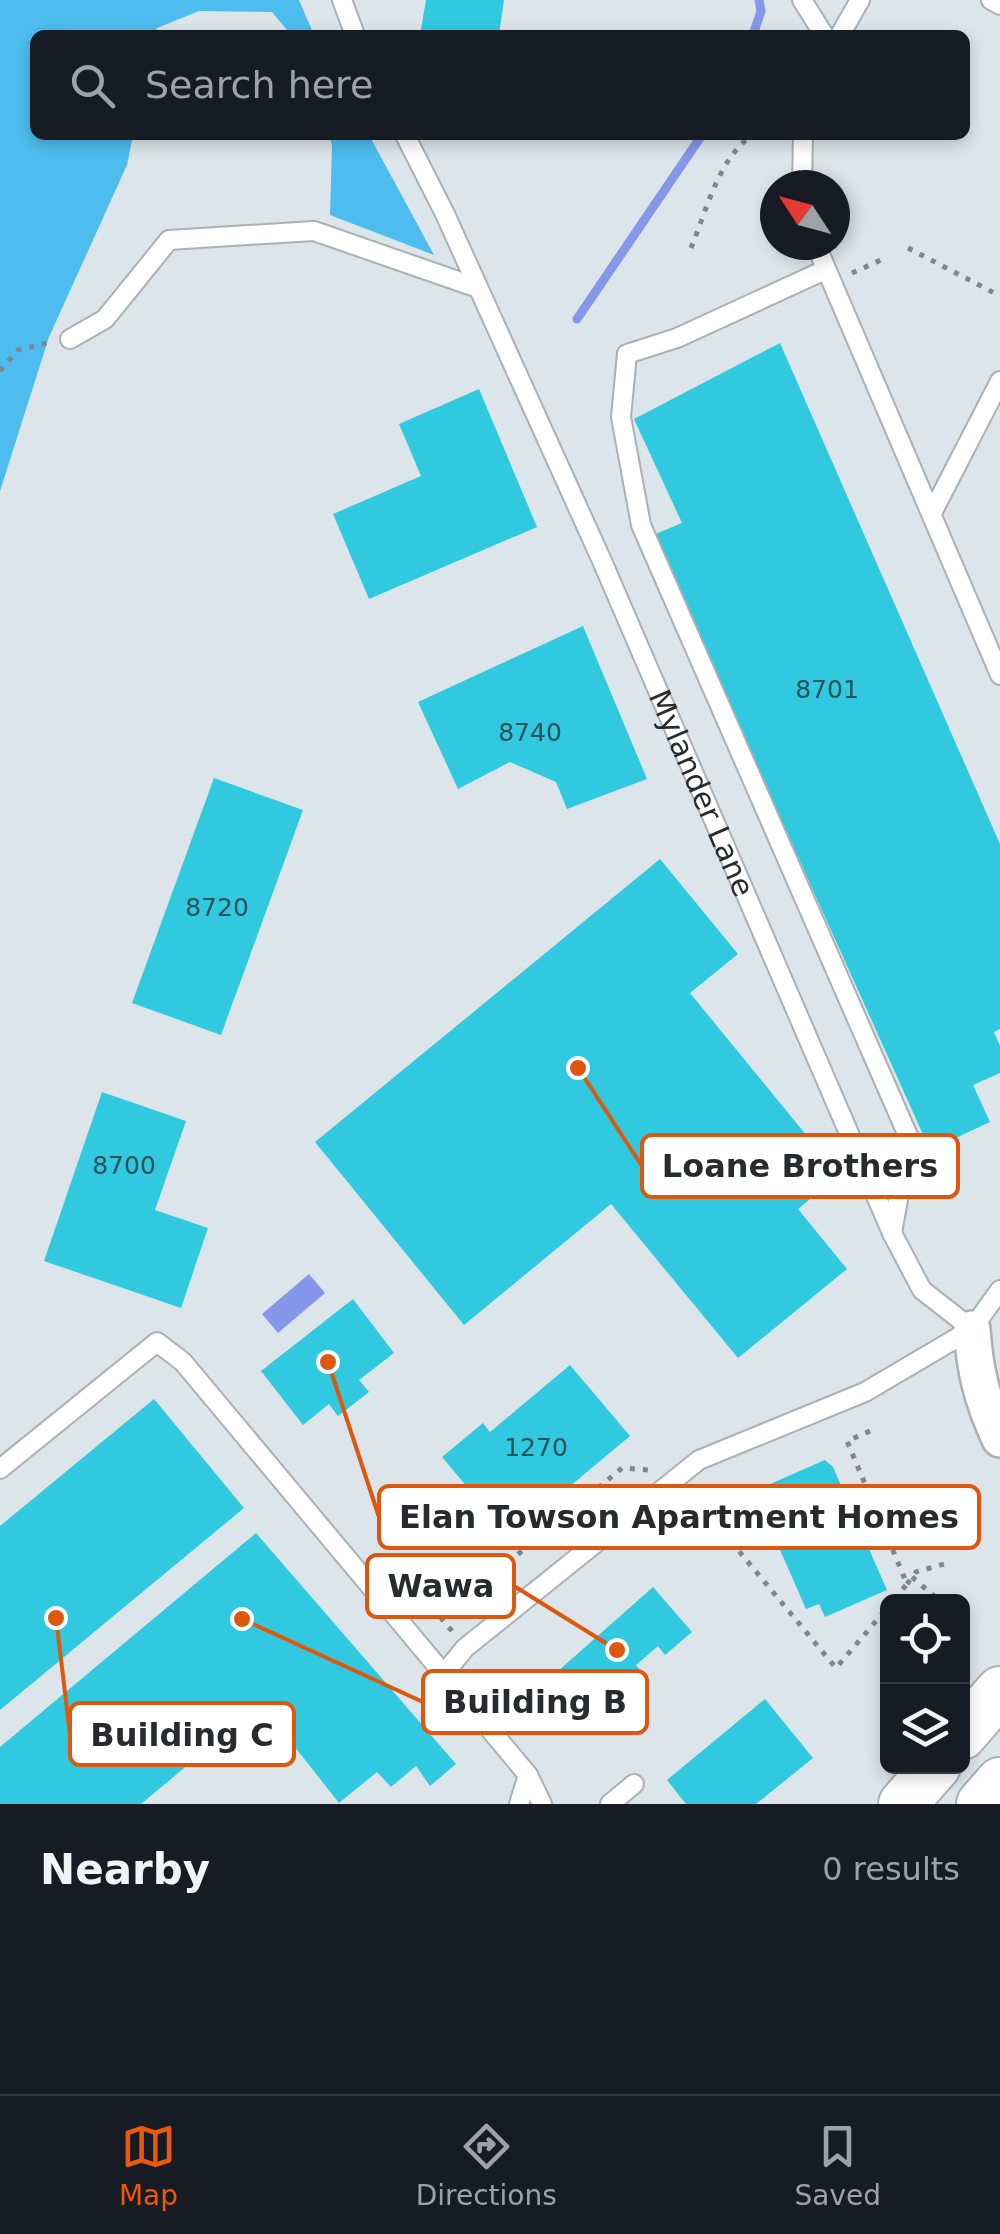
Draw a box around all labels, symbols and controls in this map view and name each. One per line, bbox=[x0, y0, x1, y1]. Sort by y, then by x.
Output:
search box bbox=[30, 30, 970, 140]
icon: search bbox=[65, 58, 120, 113]
text: Search here bbox=[145, 63, 373, 107]
north arrow bbox=[760, 170, 850, 260]
house number: 8701 bbox=[795, 675, 859, 704]
street label: Mylander Lane bbox=[642, 684, 762, 901]
house number: 8740 bbox=[498, 718, 562, 747]
house number: 8720 bbox=[185, 893, 249, 922]
callout: Loane Brothers bbox=[642, 1135, 958, 1197]
text: Loane Brothers bbox=[662, 1147, 938, 1185]
house number: 8700 bbox=[92, 1151, 156, 1180]
house number: 1270 bbox=[504, 1433, 568, 1462]
callout: Elan Towson Apartment Homes bbox=[379, 1486, 979, 1548]
text: Elan Towson Apartment Homes bbox=[399, 1498, 959, 1536]
callout: Wawa bbox=[367, 1555, 514, 1617]
text: Wawa bbox=[388, 1567, 494, 1605]
map controls bbox=[880, 1594, 970, 1774]
button: locate bbox=[880, 1594, 970, 1684]
callout: Building B bbox=[423, 1671, 647, 1733]
text: Building B bbox=[443, 1683, 627, 1721]
button: layers bbox=[880, 1684, 970, 1774]
callout: Building C bbox=[70, 1703, 294, 1765]
text: Building C bbox=[90, 1716, 274, 1754]
text: Nearby bbox=[40, 1845, 210, 1894]
text: 0 results bbox=[822, 1850, 960, 1888]
tab: Map bbox=[119, 2119, 178, 2212]
tab: Directions bbox=[416, 2119, 557, 2212]
tab: Saved bbox=[795, 2119, 881, 2212]

